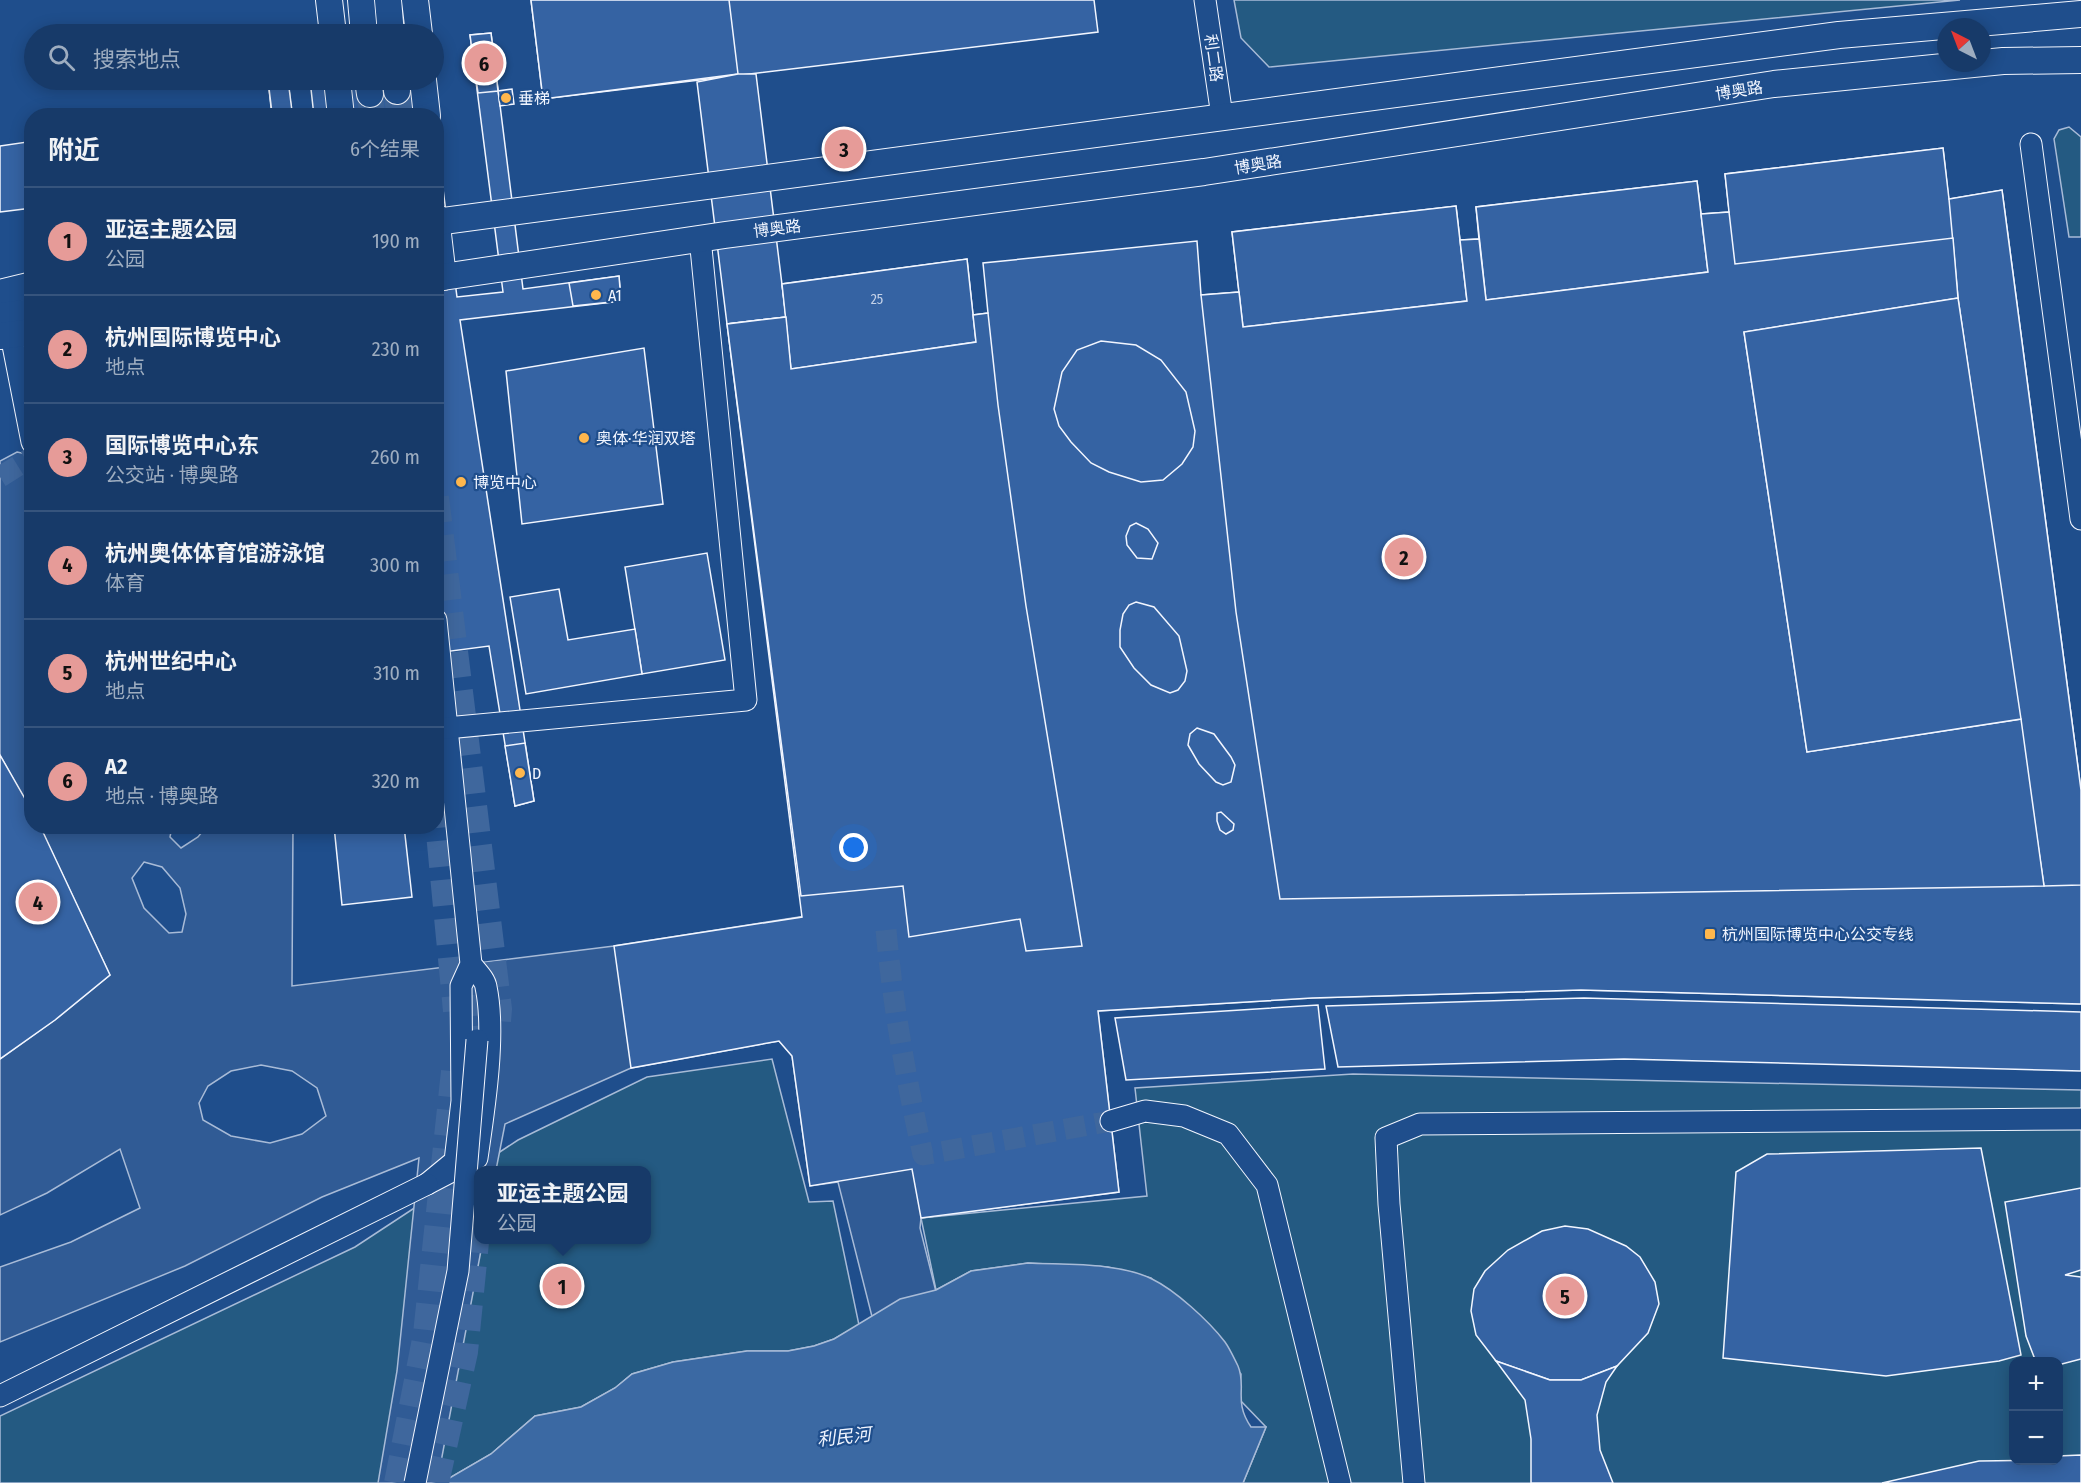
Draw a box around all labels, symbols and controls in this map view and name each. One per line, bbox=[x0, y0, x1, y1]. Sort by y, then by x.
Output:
north arrow bbox=[1937, 18, 1991, 72]
search box bbox=[24, 24, 444, 90]
street label: 利二路 bbox=[1201, 33, 1226, 83]
pin: 6 bbox=[464, 40, 504, 86]
icon: search bbox=[45, 41, 78, 74]
text: 搜索地点 bbox=[93, 46, 181, 73]
street label: 博奥路 bbox=[1714, 77, 1764, 104]
place label: 垂梯 bbox=[518, 89, 550, 108]
marker: 垂梯 bbox=[499, 91, 513, 105]
pin: 3 bbox=[824, 126, 864, 172]
text: 附近 bbox=[48, 135, 100, 166]
text: 6个结果 bbox=[350, 137, 420, 161]
street label: 博奥路 bbox=[1233, 151, 1283, 178]
text: 亚运主题公园 bbox=[105, 216, 237, 243]
street label: 博奥路 bbox=[752, 216, 802, 241]
text: 1 bbox=[63, 229, 72, 253]
text: 190 m bbox=[372, 229, 420, 253]
text: 公园 bbox=[105, 247, 145, 271]
place label: A1 bbox=[608, 286, 622, 305]
marker: A1 bbox=[589, 288, 603, 302]
house number: 25 bbox=[871, 291, 883, 308]
text: 杭州国际博览中心 bbox=[105, 324, 281, 351]
text: 2 bbox=[63, 337, 72, 361]
text: 230 m bbox=[372, 337, 420, 361]
text: 地点 bbox=[105, 355, 145, 379]
place label: 奥体·华润双塔 bbox=[596, 429, 695, 448]
marker: 奥体·华润双塔 bbox=[577, 431, 591, 445]
text: 国际博览中心东 bbox=[105, 432, 259, 459]
text: 3 bbox=[63, 445, 72, 469]
text: 260 m bbox=[371, 445, 420, 469]
text: 公交站 · 博奥路 bbox=[105, 463, 239, 487]
place label: 博览中心 bbox=[473, 473, 537, 492]
marker: 博览中心 bbox=[454, 475, 468, 489]
pin: 2 bbox=[1384, 534, 1424, 580]
text: 杭州奥体体育馆游泳馆 bbox=[105, 540, 325, 567]
text: 4 bbox=[62, 553, 73, 577]
text: 300 m bbox=[370, 553, 420, 577]
text: 体育 bbox=[105, 571, 145, 595]
text: 杭州世纪中心 bbox=[105, 648, 237, 675]
text: 5 bbox=[63, 661, 72, 685]
text: 310 m bbox=[373, 661, 420, 685]
text: 地点 bbox=[105, 679, 145, 703]
text: A2 bbox=[105, 753, 127, 780]
place label: D bbox=[532, 764, 541, 783]
marker: D bbox=[513, 766, 527, 780]
text: 6 bbox=[62, 769, 73, 793]
text: 320 m bbox=[372, 769, 420, 793]
text: 地点 · 博奥路 bbox=[105, 784, 219, 808]
your location bbox=[839, 833, 868, 862]
pin: 4 bbox=[18, 880, 57, 924]
place label: 杭州国际博览中心公交专线 bbox=[1722, 925, 1914, 944]
marker: 杭州国际博览中心公交专线 bbox=[1703, 927, 1717, 941]
popup bbox=[474, 1166, 651, 1244]
text: 亚运主题公园 bbox=[496, 1180, 629, 1207]
text: 公园 bbox=[496, 1211, 536, 1235]
pin: 1 bbox=[542, 1264, 582, 1308]
pin: 5 bbox=[1546, 1274, 1584, 1318]
map controls bbox=[2009, 1357, 2063, 1465]
button: + bbox=[2009, 1357, 2063, 1411]
button: − bbox=[2009, 1411, 2063, 1465]
water label: 利民河 bbox=[816, 1423, 875, 1451]

